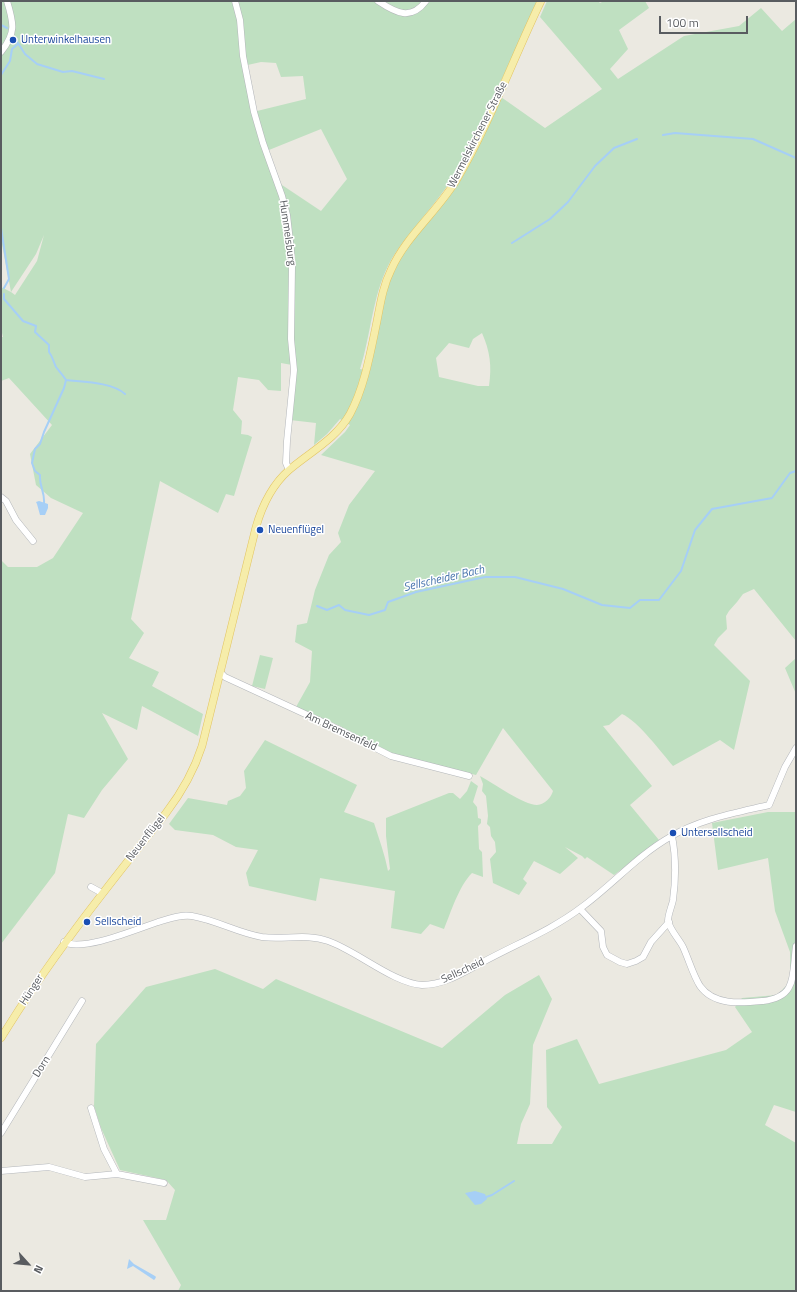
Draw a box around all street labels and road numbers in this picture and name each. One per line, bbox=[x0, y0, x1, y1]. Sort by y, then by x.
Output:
street label: Wermelskirchener Straße bbox=[445, 80, 511, 190]
street label: Hummelsburg bbox=[276, 199, 298, 267]
street label: Am Bremsenfeld bbox=[303, 710, 379, 754]
street label: Neuenflügel bbox=[124, 812, 168, 864]
street label: Sellscheid bbox=[439, 955, 487, 987]
street label: Hünger bbox=[17, 972, 47, 1008]
street label: Dorn bbox=[30, 1054, 54, 1080]

